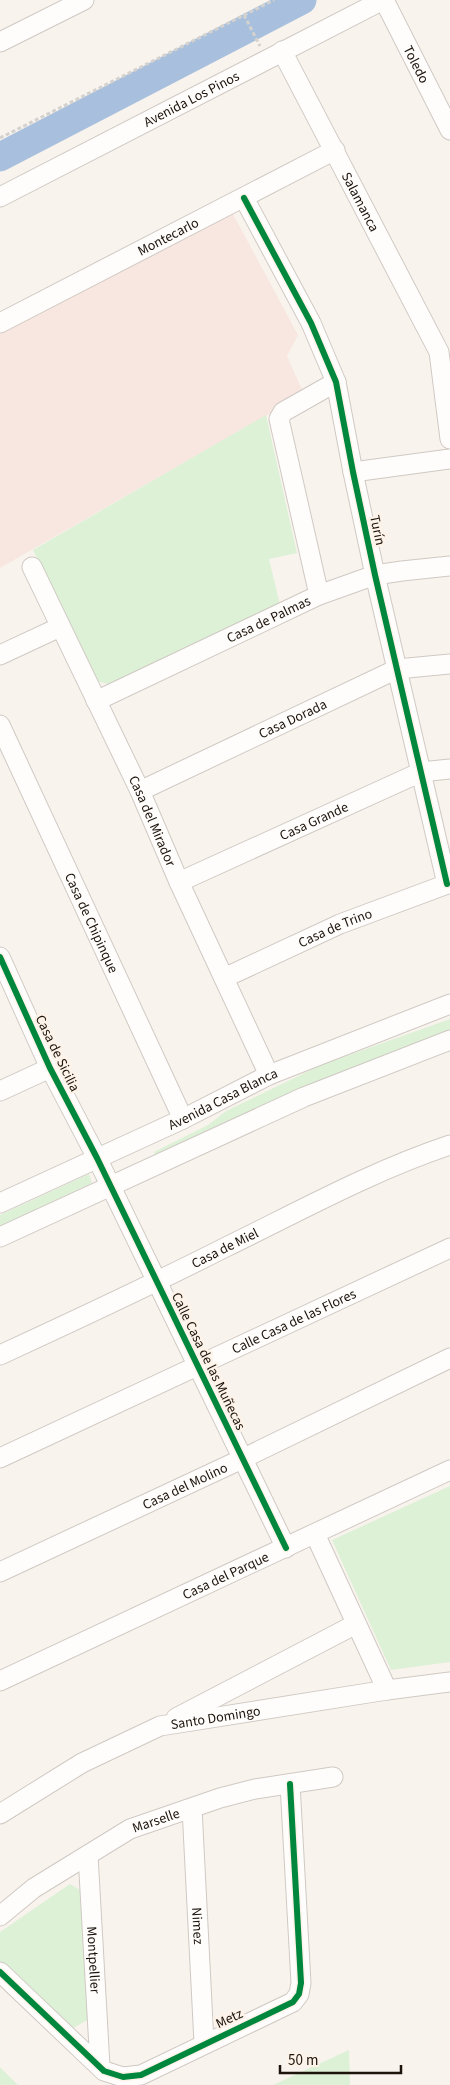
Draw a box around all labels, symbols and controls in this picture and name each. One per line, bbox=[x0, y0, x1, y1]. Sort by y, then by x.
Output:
street label: Toledo bbox=[398, 42, 434, 87]
street label: Avenida Los Pinos bbox=[140, 67, 243, 132]
street label: Salamanca bbox=[336, 169, 384, 236]
street label: Montecarlo bbox=[134, 213, 202, 261]
street label: Turín bbox=[364, 513, 390, 547]
street label: Casa de Palmas bbox=[224, 591, 314, 648]
street label: Casa Dorada bbox=[256, 695, 331, 744]
street label: Casa del Mirador bbox=[123, 772, 180, 870]
street label: Casa Grande bbox=[277, 797, 352, 846]
street label: Casa de Chipinque bbox=[59, 870, 123, 977]
street label: Casa de Trino bbox=[295, 904, 375, 953]
street label: Casa de Sicilia bbox=[30, 1012, 84, 1095]
street label: Avenida Casa Blanca bbox=[165, 1064, 281, 1135]
street label: Casa de Miel bbox=[188, 1223, 262, 1274]
street label: Calle Casa de las Flores bbox=[228, 1284, 360, 1360]
street label: Calle Casa de las Muñecas bbox=[166, 1289, 250, 1434]
street label: Casa del Molino bbox=[139, 1458, 231, 1515]
street label: Casa del Parque bbox=[179, 1547, 272, 1605]
street label: Santo Domingo bbox=[169, 1701, 262, 1735]
street label: Marselle bbox=[130, 1804, 183, 1838]
street label: Nimez bbox=[186, 1907, 208, 1945]
street label: Montpellier bbox=[81, 1926, 105, 1994]
street label: Metz bbox=[213, 2004, 246, 2034]
scale bar bbox=[280, 2042, 401, 2074]
text: 50 m bbox=[288, 2050, 318, 2071]

